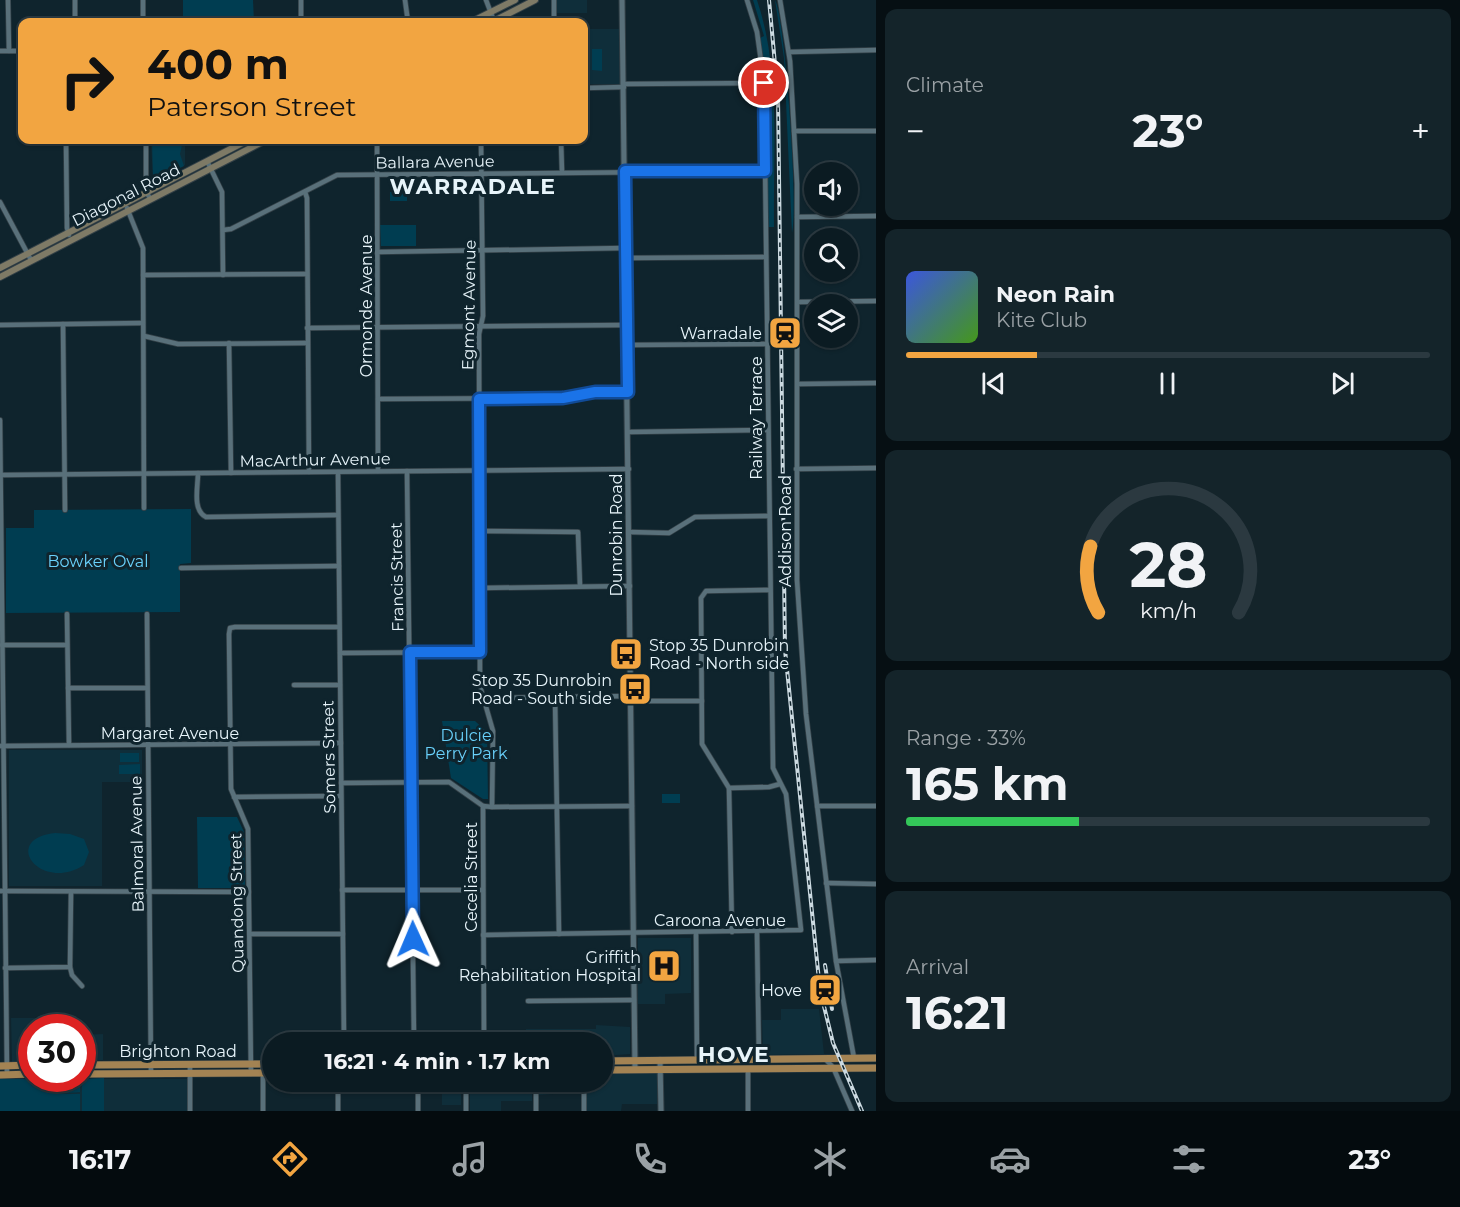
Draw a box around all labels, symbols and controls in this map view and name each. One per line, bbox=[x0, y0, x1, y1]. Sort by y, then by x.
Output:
text: 400 m bbox=[147, 38, 289, 90]
icon: right bbox=[48, 42, 126, 120]
pin bbox=[738, 57, 789, 108]
icon: arrive bbox=[747, 66, 780, 99]
text: Climate bbox=[906, 73, 984, 97]
text: Paterson Street bbox=[147, 90, 357, 123]
text: 23° bbox=[1132, 103, 1204, 158]
text: − bbox=[906, 111, 925, 151]
text: + bbox=[1411, 111, 1430, 151]
street label: Ballara Avenue bbox=[375, 151, 495, 173]
street label: Diagonal Road bbox=[69, 160, 183, 230]
map controls bbox=[804, 162, 858, 348]
button: sound bbox=[804, 162, 858, 216]
district label: WARRADALE bbox=[389, 173, 557, 200]
button: search bbox=[804, 228, 858, 282]
street label: Ormonde Avenue bbox=[357, 235, 376, 377]
street label: Egmont Avenue bbox=[458, 240, 480, 370]
text: Neon Rain bbox=[996, 281, 1115, 308]
button: layers bbox=[804, 294, 858, 348]
text: Kite Club bbox=[996, 308, 1087, 332]
station icon: Warradale bbox=[767, 315, 803, 351]
place label: Warradale bbox=[680, 324, 762, 343]
street label: Railway Terrace bbox=[747, 356, 766, 480]
icon: previous bbox=[977, 367, 1010, 400]
icon: pause bbox=[1151, 367, 1184, 400]
icon: next bbox=[1326, 367, 1359, 400]
street label: MacArthur Avenue bbox=[239, 449, 391, 471]
street label: Dunrobin Road bbox=[607, 473, 626, 597]
street label: Addison Road bbox=[776, 475, 795, 587]
street label: Francis Street bbox=[387, 522, 407, 632]
text: 28 bbox=[1129, 527, 1207, 603]
park label: Bowker Oval bbox=[48, 552, 148, 571]
text: km/h bbox=[1139, 597, 1197, 623]
bus stop icon: Stop 35 Dunrobin Road - North side bbox=[608, 636, 644, 672]
place label: Stop 35 Dunrobin Road - North side bbox=[649, 636, 789, 673]
place label: Stop 35 Dunrobin Road - South side bbox=[471, 671, 612, 708]
bus stop icon: Stop 35 Dunrobin Road - South side bbox=[617, 671, 653, 707]
street label: Somers Street bbox=[319, 700, 339, 814]
street label: Margaret Avenue bbox=[101, 724, 239, 743]
park label: Dulcie Perry Park bbox=[425, 726, 508, 763]
text: Range · 33% bbox=[906, 726, 1026, 750]
text: 165 km bbox=[906, 756, 1068, 811]
street label: Balmoral Avenue bbox=[126, 775, 148, 913]
street label: Cecelia Street bbox=[462, 822, 481, 932]
street label: Quandong Street bbox=[226, 833, 248, 973]
position arrow bbox=[381, 907, 445, 971]
street label: Caroona Avenue bbox=[654, 911, 786, 930]
place label: Griffith Rehabilitation Hospital bbox=[459, 948, 641, 985]
hospital icon: Griffith Rehabilitation Hospital bbox=[646, 948, 682, 984]
text: Arrival bbox=[906, 955, 969, 979]
station icon: Hove bbox=[807, 972, 843, 1008]
place label: Hove bbox=[761, 981, 802, 1000]
text: 16:21 bbox=[906, 985, 1008, 1040]
speed limit sign: 30 bbox=[18, 1014, 96, 1092]
district label: HOVE bbox=[698, 1041, 770, 1068]
street label: Brighton Road bbox=[119, 1042, 237, 1061]
text: 16:21 · 4 min · 1.7 km bbox=[325, 1048, 550, 1075]
icon: directions bbox=[269, 1138, 311, 1180]
icon: music bbox=[449, 1138, 491, 1180]
icon: phone bbox=[629, 1138, 671, 1180]
icon: climate bbox=[809, 1138, 851, 1180]
icon: car bbox=[989, 1138, 1031, 1180]
icon: filters bbox=[1168, 1138, 1210, 1180]
text: 16:17 bbox=[69, 1143, 131, 1176]
text: 23° bbox=[1348, 1143, 1391, 1176]

